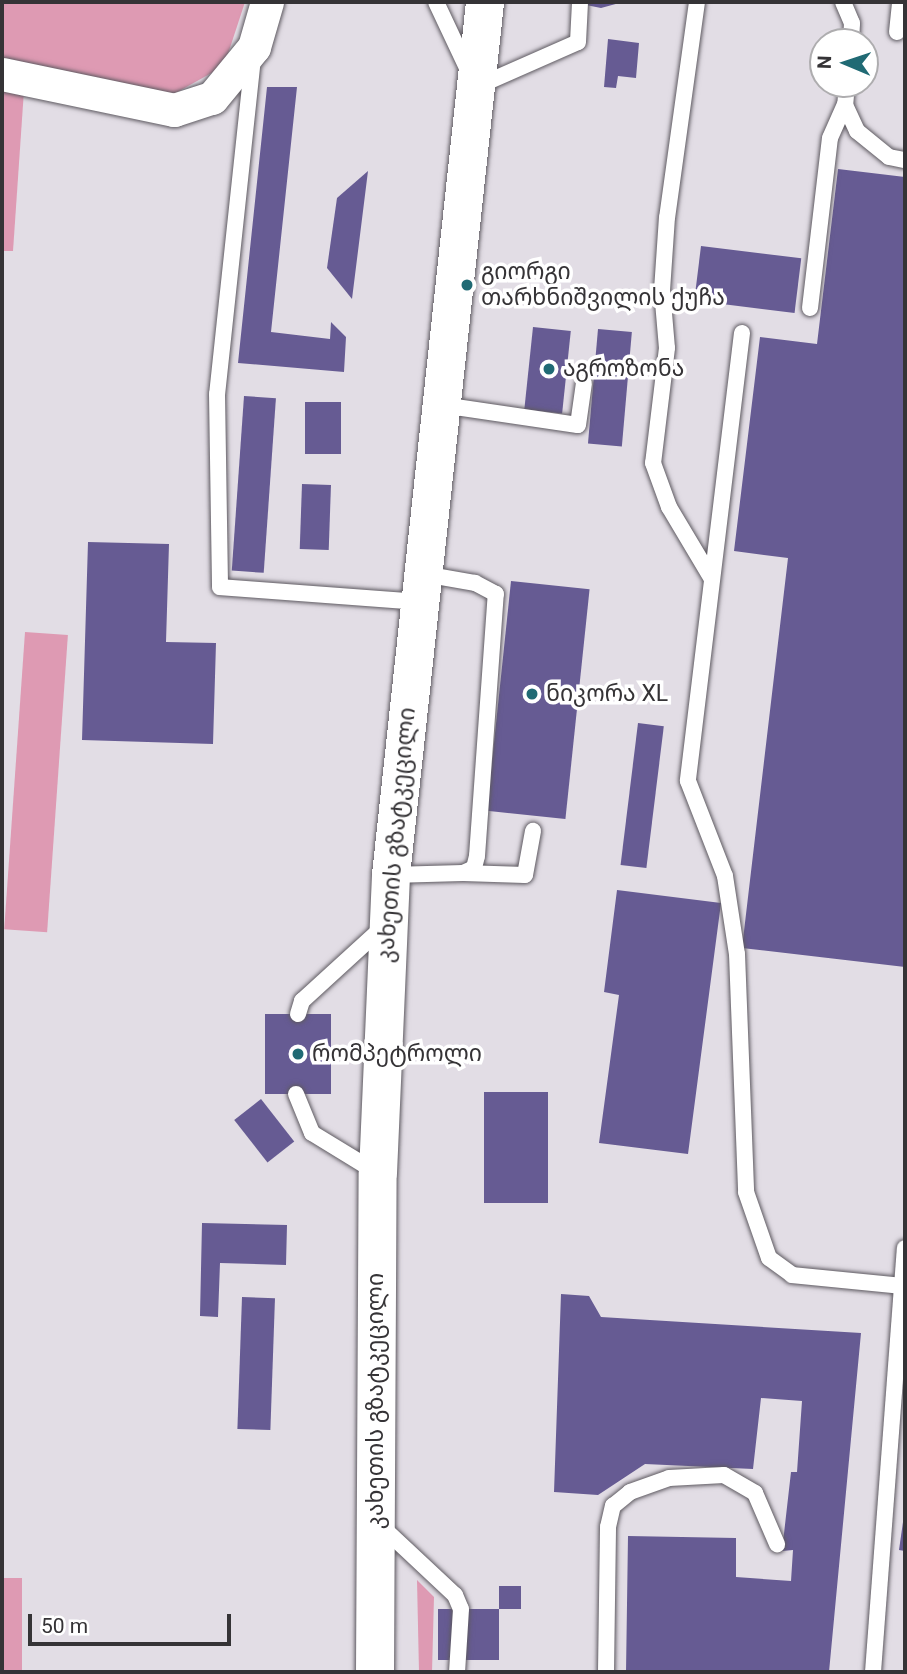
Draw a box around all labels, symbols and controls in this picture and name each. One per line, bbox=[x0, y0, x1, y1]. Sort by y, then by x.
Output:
north arrow bbox=[809, 28, 879, 98]
text: N bbox=[813, 55, 836, 69]
place label: გიორგი თარხნიშვილის ქუჩა bbox=[481, 258, 725, 312]
marker: გიორგი თარხნიშვილის ქუჩა bbox=[459, 277, 475, 293]
place label: აგროზონა bbox=[563, 355, 684, 383]
marker: აგროზონა bbox=[541, 361, 557, 377]
place label: ნიკორა XL bbox=[546, 680, 668, 708]
marker: ნიკორა XL bbox=[524, 686, 540, 702]
street label: კახეთის გზატკეცილი bbox=[372, 706, 422, 964]
place label: რომპეტროლი bbox=[312, 1040, 482, 1068]
marker: რომპეტროლი bbox=[290, 1046, 306, 1062]
street label: კახეთის გზატკეცილი bbox=[362, 1273, 390, 1529]
scale bar bbox=[32, 1600, 234, 1644]
text: 50 m bbox=[41, 1614, 88, 1638]

